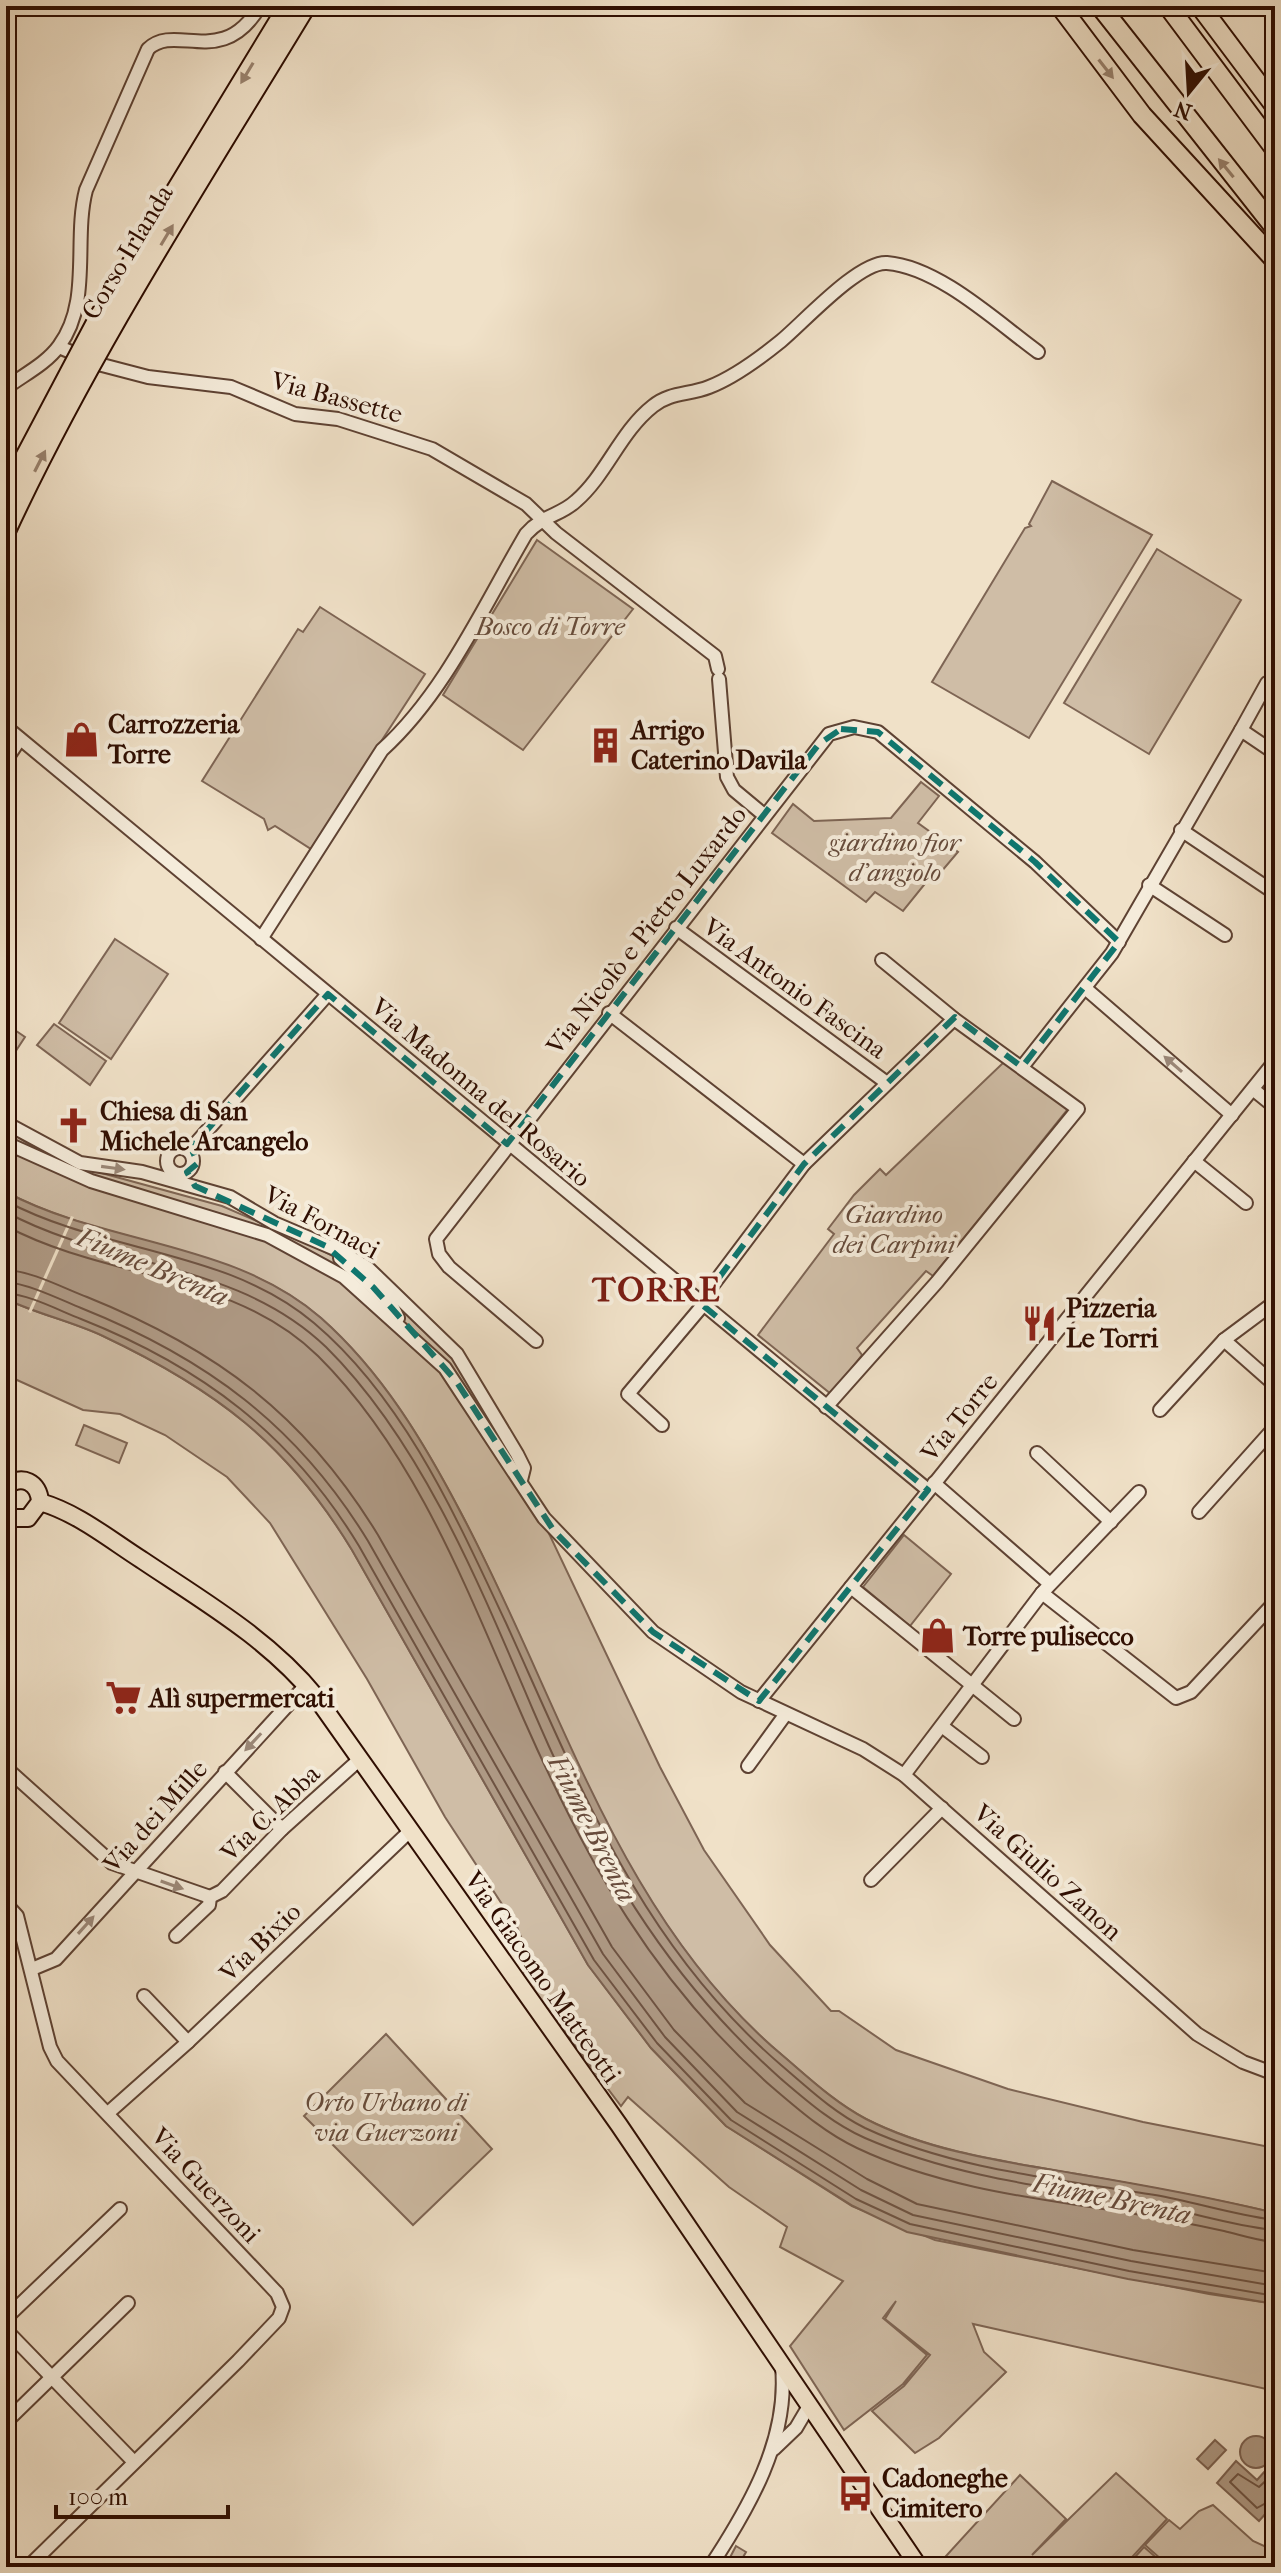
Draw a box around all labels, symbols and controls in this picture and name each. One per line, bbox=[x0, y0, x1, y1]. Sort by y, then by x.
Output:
north arrow bbox=[1149, 52, 1229, 132]
one-way arrow bbox=[1098, 59, 1114, 79]
one-way arrow bbox=[240, 62, 254, 84]
text: N bbox=[1171, 95, 1195, 125]
one-way arrow bbox=[1217, 157, 1234, 178]
street label: Corso Irlanda bbox=[75, 179, 180, 325]
one-way arrow bbox=[160, 224, 174, 246]
street label: Via Bassette bbox=[267, 365, 406, 430]
one-way arrow bbox=[33, 450, 47, 473]
park label: Bosco di Torre bbox=[473, 611, 626, 642]
place label: Carrozzeria Torre bbox=[107, 709, 240, 770]
place label: Arrigo Caterino Davila bbox=[629, 715, 807, 776]
shop icon: Carrozzeria Torre bbox=[63, 720, 101, 758]
building icon: Arrigo Caterino Davila bbox=[586, 726, 624, 764]
street label: Via Nicolò e Pietro Luxardo bbox=[539, 800, 753, 1061]
park label: giardino fior d'angiolo bbox=[827, 827, 963, 888]
street label: Via Antonio Fascina bbox=[696, 911, 893, 1066]
street label: Via Madonna del Rosario bbox=[364, 991, 597, 1193]
one-way arrow bbox=[1163, 1056, 1183, 1073]
place label: Chiesa di San Michele Arcangelo bbox=[100, 1096, 309, 1157]
church icon: Chiesa di San Michele Arcangelo bbox=[55, 1107, 93, 1145]
one-way arrow bbox=[101, 1162, 126, 1175]
street label: Via Fornaci bbox=[258, 1179, 385, 1266]
park label: Giardino dei Carpini bbox=[833, 1199, 957, 1260]
water label: Fiume Brenta bbox=[71, 1219, 233, 1313]
district label: TORRE bbox=[591, 1270, 722, 1310]
place label: Pizzeria Le Torri bbox=[1066, 1293, 1158, 1354]
restaurant icon: Pizzeria Le Torri bbox=[1021, 1304, 1059, 1342]
street label: Via Torre bbox=[914, 1367, 1005, 1469]
shop icon: Torre pulisecco bbox=[918, 1617, 956, 1655]
place label: Torre pulisecco bbox=[962, 1621, 1134, 1652]
supermarket icon: Alì supermercati bbox=[104, 1679, 142, 1717]
place label: Alì supermercati bbox=[147, 1683, 335, 1714]
one-way arrow bbox=[245, 1732, 263, 1751]
water label: Fiume Brenta bbox=[541, 1748, 644, 1907]
street label: Via dei Mille bbox=[96, 1753, 214, 1880]
street label: Via C. Abba bbox=[214, 1758, 327, 1869]
street label: Via Giulio Zanon bbox=[966, 1797, 1128, 1947]
street label: Via Giacomo Matteotti bbox=[457, 1865, 628, 2089]
one-way arrow bbox=[160, 1880, 184, 1892]
street label: Via Bixio bbox=[213, 1896, 307, 1989]
one-way arrow bbox=[77, 1916, 95, 1935]
park label: Orto Urbano di via Guerzoni bbox=[304, 2087, 469, 2148]
street label: Via Guerzoni bbox=[144, 2121, 267, 2250]
water label: Fiume Brenta bbox=[1029, 2165, 1194, 2231]
place label: Cadoneghe Cimitero bbox=[882, 2463, 1008, 2524]
scale bar bbox=[56, 2469, 228, 2519]
bus stop icon: Cadoneghe Cimitero bbox=[837, 2474, 875, 2512]
text: 100 m bbox=[68, 2483, 128, 2511]

